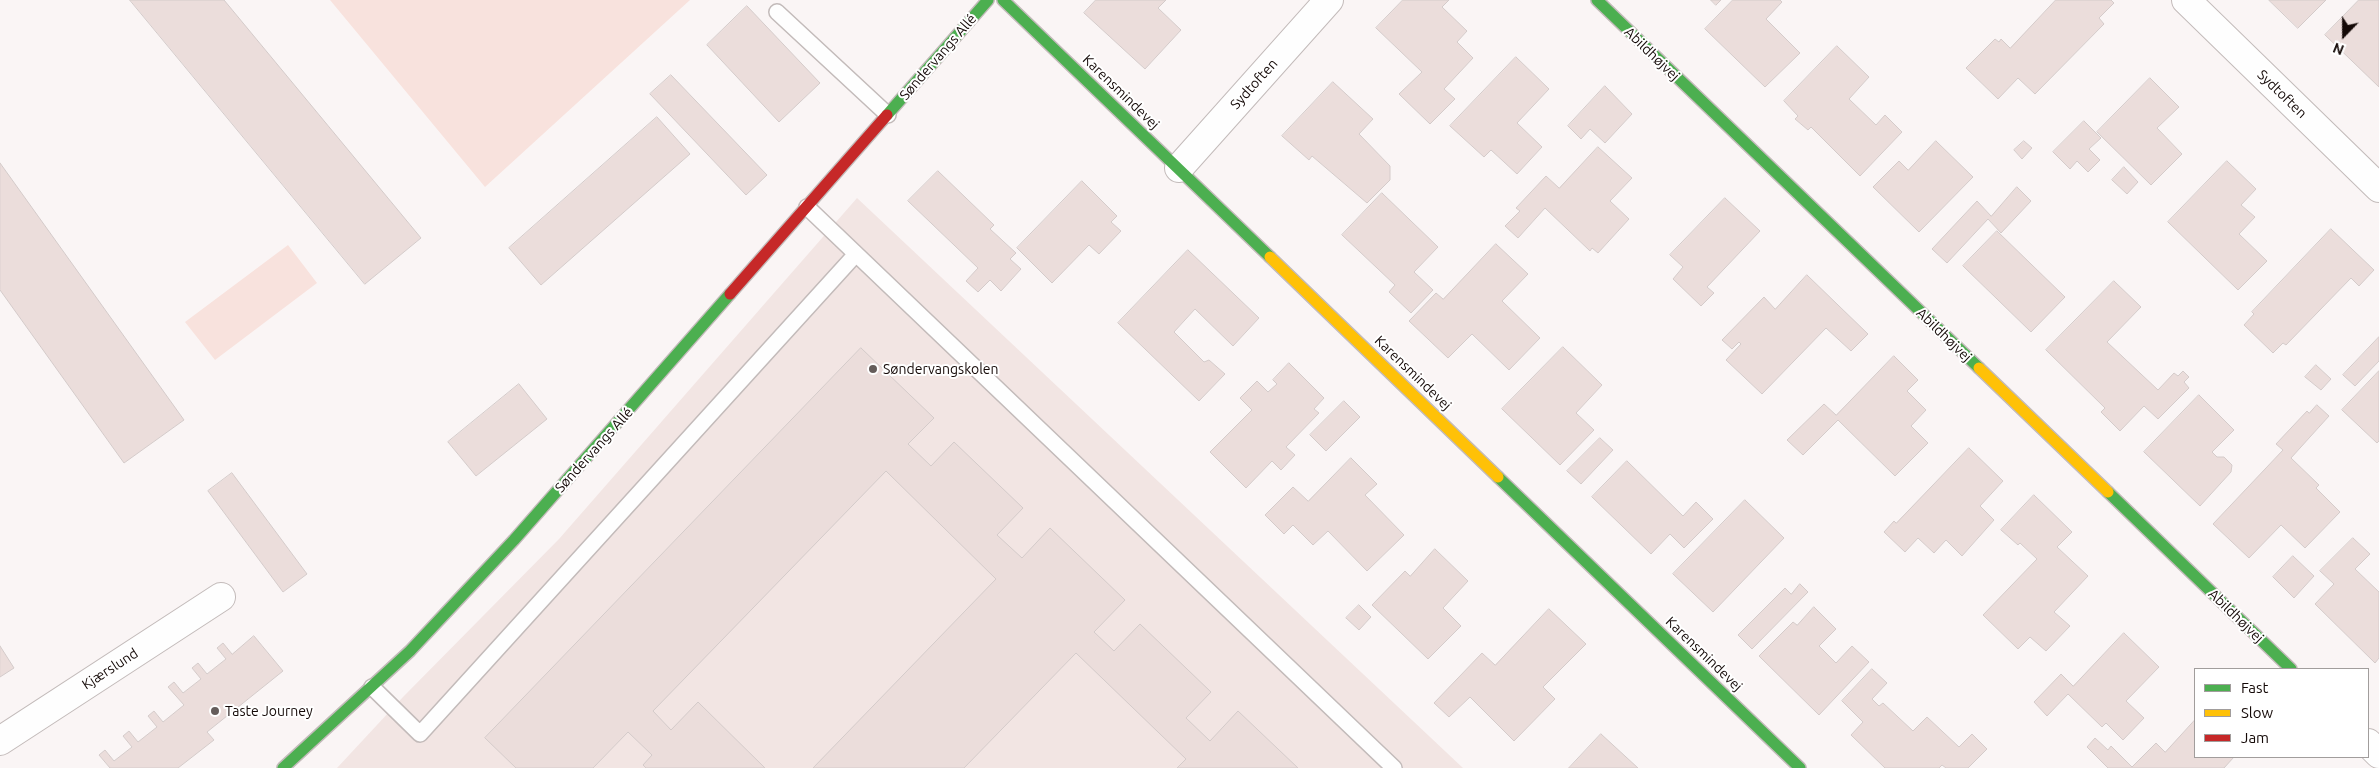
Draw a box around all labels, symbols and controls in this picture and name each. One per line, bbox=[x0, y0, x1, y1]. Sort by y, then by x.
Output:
north arrow bbox=[2319, 10, 2369, 60]
street label: Søndervangs Allé bbox=[896, 11, 980, 103]
street label: Abildhøjvej bbox=[1621, 24, 1683, 84]
text: N bbox=[2331, 40, 2346, 58]
street label: Karensmindevej bbox=[1079, 51, 1163, 133]
street label: Sydtoften bbox=[1227, 55, 1281, 113]
street label: Sydtoften bbox=[2254, 66, 2310, 122]
street label: Abildhøjvej bbox=[1913, 305, 1975, 365]
street label: Karensmindevej bbox=[1371, 332, 1455, 414]
place label: Søndervangskolen bbox=[883, 361, 999, 377]
marker: Søndervangskolen bbox=[867, 363, 879, 375]
street label: Søndervangs Allé bbox=[551, 404, 637, 496]
street label: Abildhøjvej bbox=[2205, 586, 2267, 646]
street label: Karensmindevej bbox=[1662, 613, 1746, 695]
street label: Kjærslund bbox=[79, 645, 141, 693]
legend bbox=[2194, 668, 2369, 758]
text: Fast bbox=[2241, 679, 2268, 696]
place label: Taste Journey bbox=[225, 703, 313, 719]
text: Slow bbox=[2241, 704, 2273, 721]
marker: Taste Journey bbox=[209, 705, 221, 717]
text: Jam bbox=[2241, 729, 2269, 746]

